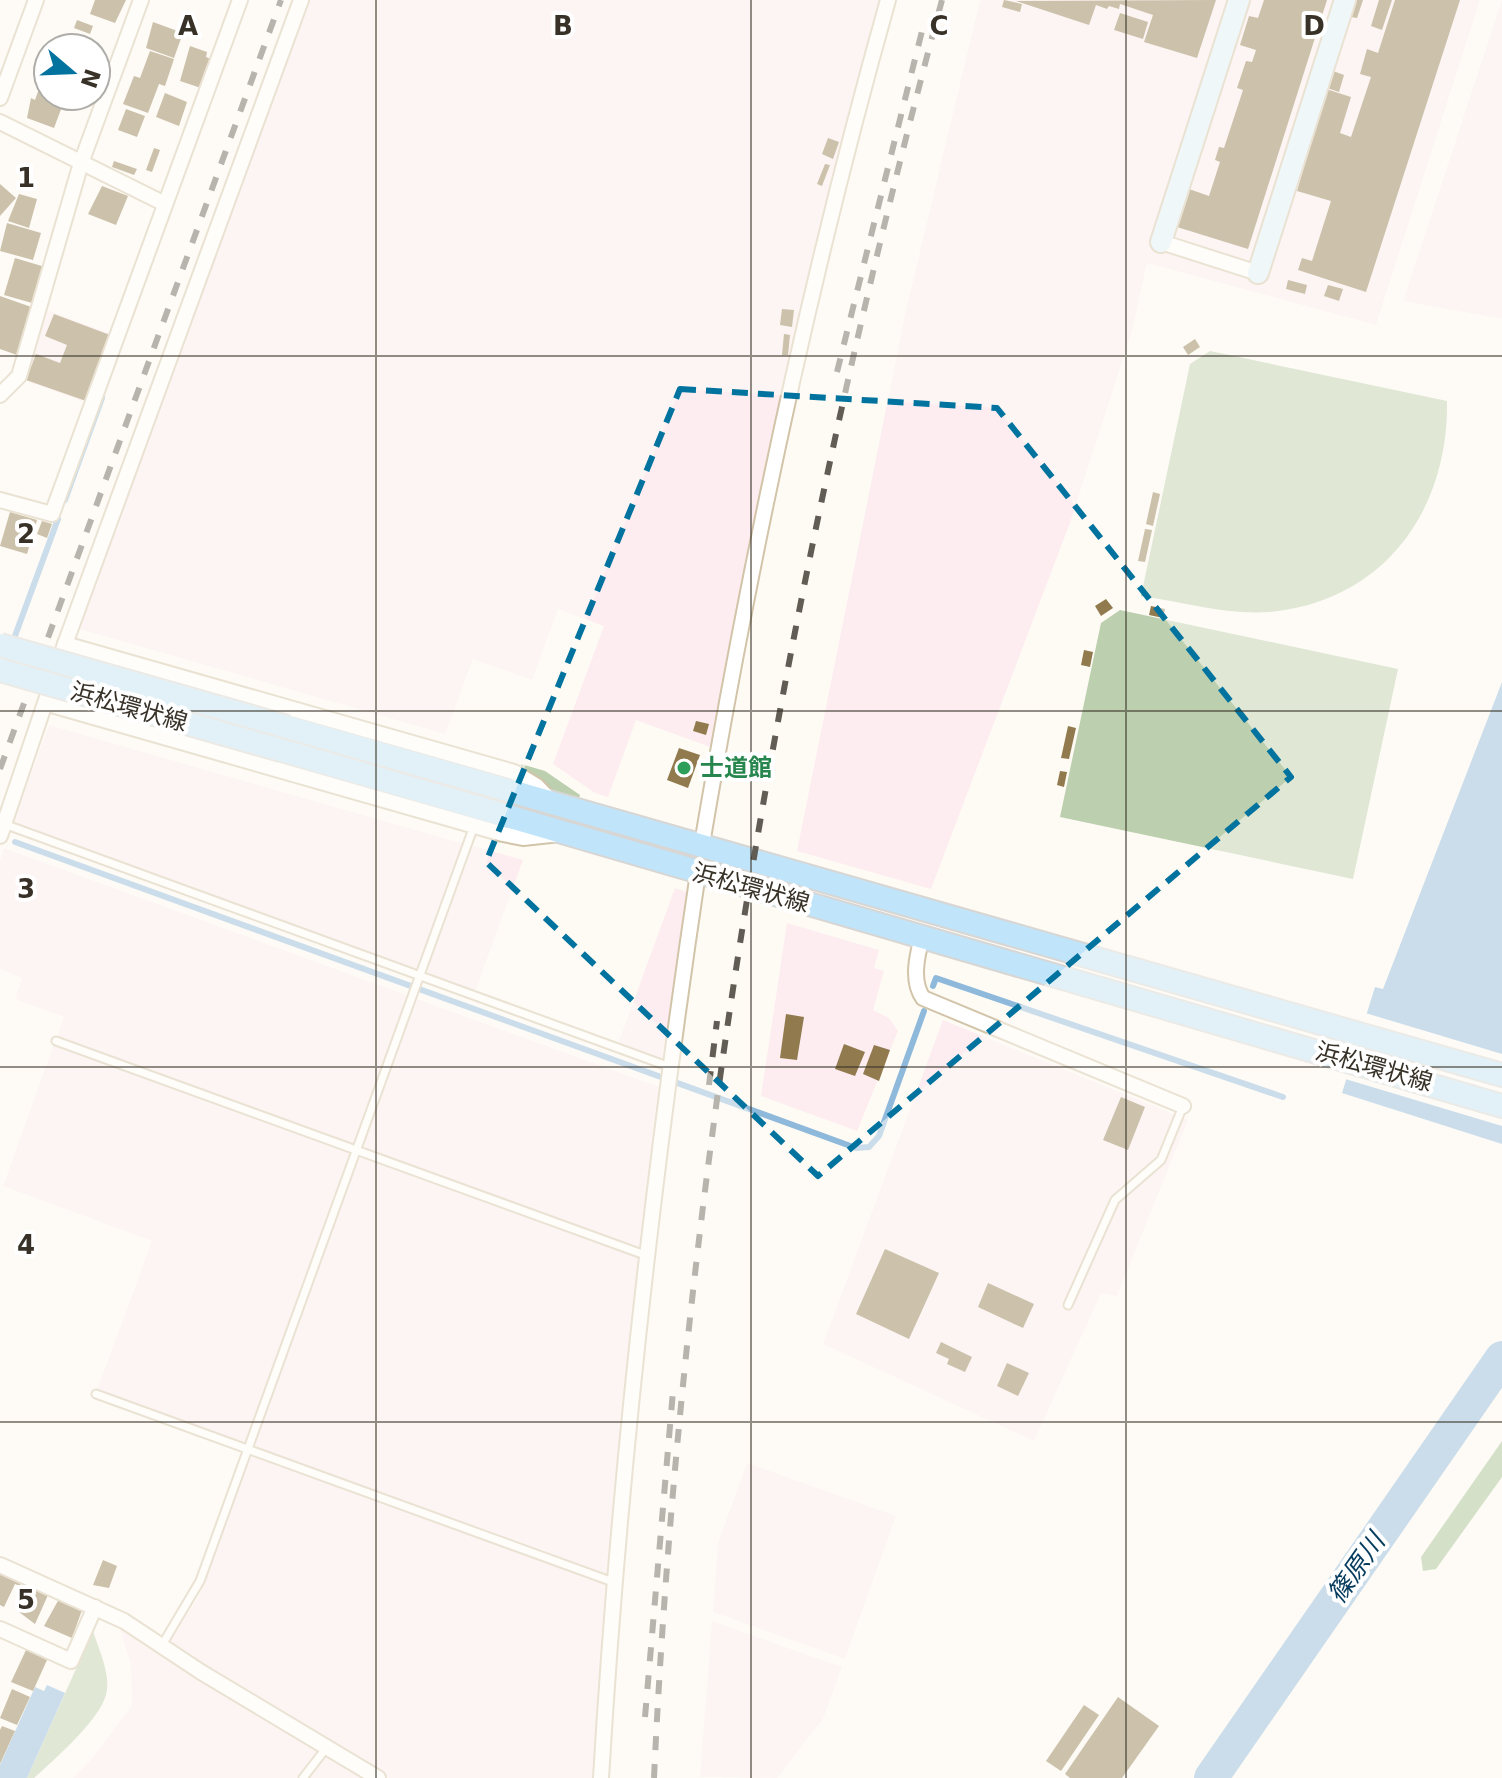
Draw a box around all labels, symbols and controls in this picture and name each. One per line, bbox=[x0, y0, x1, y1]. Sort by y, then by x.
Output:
text: A bbox=[178, 11, 198, 41]
text: B bbox=[553, 11, 573, 41]
text: C bbox=[929, 11, 949, 41]
text: D bbox=[1303, 11, 1325, 41]
north arrow bbox=[32, 32, 112, 112]
text: N bbox=[76, 66, 105, 91]
text: 1 bbox=[17, 163, 35, 193]
text: 2 bbox=[17, 519, 35, 549]
street label: 浜松環状線 bbox=[67, 677, 191, 737]
place label: 士道館 bbox=[700, 754, 772, 782]
marker: 士道館 bbox=[675, 759, 693, 777]
street label: 浜松環状線 bbox=[689, 858, 813, 918]
text: 3 bbox=[17, 874, 35, 904]
street label: 浜松環状線 bbox=[1312, 1037, 1436, 1097]
text: 4 bbox=[17, 1230, 35, 1260]
water label: 篠原川 bbox=[1321, 1525, 1392, 1609]
text: 5 bbox=[17, 1585, 35, 1615]

